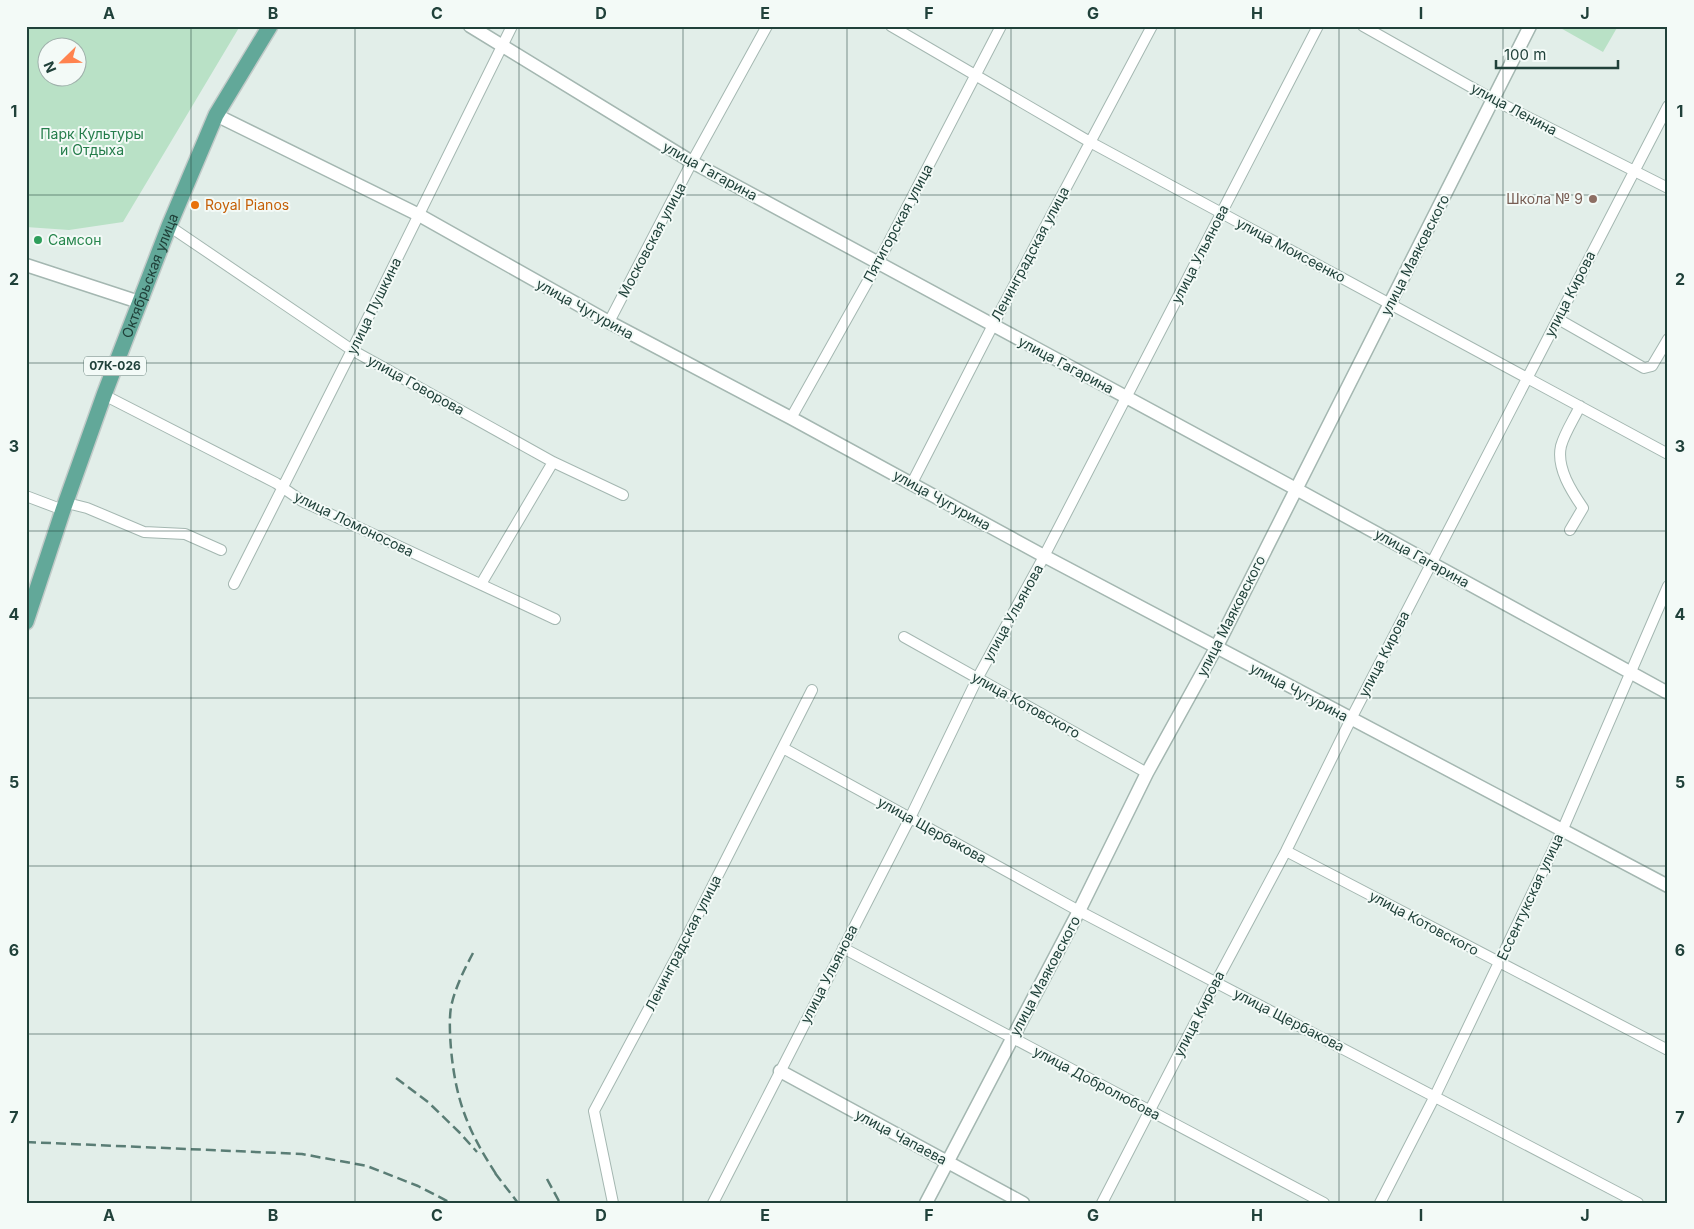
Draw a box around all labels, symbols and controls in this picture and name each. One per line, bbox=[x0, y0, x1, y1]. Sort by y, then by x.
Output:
text: A bbox=[103, 3, 115, 23]
text: B bbox=[268, 3, 278, 23]
text: C bbox=[431, 3, 443, 23]
text: D bbox=[595, 3, 607, 23]
text: E bbox=[760, 3, 770, 23]
text: F bbox=[924, 3, 934, 23]
text: G bbox=[1087, 3, 1099, 23]
text: H bbox=[1251, 3, 1263, 23]
text: I bbox=[1419, 3, 1423, 23]
text: J bbox=[1580, 3, 1590, 23]
north arrow bbox=[38, 38, 88, 88]
scale bar bbox=[1496, 38, 1619, 70]
text: 100 m bbox=[1504, 45, 1546, 64]
text: N bbox=[40, 59, 59, 76]
street label: улица Ленина bbox=[1468, 79, 1560, 138]
text: 1 bbox=[11, 101, 17, 121]
text: 1 bbox=[1677, 101, 1683, 121]
park label: Парк Культуры и Отдыха bbox=[40, 125, 144, 158]
street label: улица Гагарина bbox=[660, 138, 761, 204]
street label: Пятигорская улица bbox=[859, 161, 936, 285]
street label: Московская улица bbox=[614, 179, 689, 300]
street label: Ленинградская улица bbox=[987, 184, 1072, 324]
place label: Школа № 9 bbox=[1506, 190, 1583, 207]
street label: улица Маяковского bbox=[1377, 191, 1452, 318]
marker: Школа № 9 bbox=[1587, 193, 1599, 205]
place label: Royal Pianos bbox=[205, 196, 289, 213]
marker: Royal Pianos bbox=[189, 199, 201, 211]
street label: улица Ульянова bbox=[1167, 202, 1232, 306]
street label: Октябрьская улица bbox=[118, 210, 181, 340]
street label: улица Моисеенко bbox=[1234, 214, 1349, 286]
place label: Самсон bbox=[48, 231, 102, 248]
marker: Самсон bbox=[32, 234, 44, 246]
street label: улица Кирова bbox=[1541, 248, 1599, 340]
street label: улица Пушкина bbox=[343, 255, 404, 357]
text: 2 bbox=[9, 269, 19, 289]
text: 2 bbox=[1675, 269, 1685, 289]
street label: улица Чугурина bbox=[534, 275, 637, 342]
street label: улица Гагарина bbox=[1016, 332, 1117, 397]
street label: улица Говорова bbox=[365, 351, 468, 418]
road number: 07К-026 bbox=[84, 356, 146, 376]
text: 3 bbox=[9, 436, 19, 456]
text: 3 bbox=[1675, 436, 1685, 456]
street label: улица Чугурина bbox=[891, 466, 994, 533]
street label: улица Ломоносова bbox=[292, 487, 417, 560]
street label: улица Гагарина bbox=[1372, 525, 1473, 591]
street label: улица Маяковского bbox=[1193, 552, 1268, 679]
street label: улица Ульянова bbox=[979, 561, 1046, 664]
text: 4 bbox=[9, 604, 20, 624]
text: 4 bbox=[1675, 604, 1686, 624]
street label: улица Кирова bbox=[1355, 608, 1413, 700]
street label: улица Чугурина bbox=[1247, 659, 1351, 725]
street label: улица Котовского bbox=[969, 668, 1083, 741]
text: 5 bbox=[9, 772, 19, 792]
text: 5 bbox=[1675, 772, 1685, 792]
street label: улица Щербакова bbox=[875, 793, 990, 866]
street label: Ессентукская улица bbox=[1493, 831, 1566, 963]
street label: Ленинградская улица bbox=[641, 872, 724, 1013]
street label: улица Котовского bbox=[1367, 887, 1482, 959]
street label: улица Маяковского bbox=[1006, 913, 1083, 1039]
street label: улица Ульянова bbox=[796, 922, 861, 1026]
text: 6 bbox=[9, 940, 19, 960]
text: 6 bbox=[1675, 940, 1685, 960]
street label: улица Кирова bbox=[1170, 968, 1228, 1060]
street label: улица Щербакова bbox=[1231, 984, 1347, 1055]
street label: улица Добролюбова bbox=[1031, 1042, 1164, 1123]
street label: улица Чапаева bbox=[852, 1105, 950, 1168]
text: 7 bbox=[9, 1107, 19, 1127]
text: 7 bbox=[1675, 1107, 1685, 1127]
text: A bbox=[103, 1205, 115, 1225]
text: B bbox=[268, 1205, 278, 1225]
text: C bbox=[431, 1205, 443, 1225]
text: D bbox=[595, 1205, 607, 1225]
text: E bbox=[760, 1205, 770, 1225]
text: F bbox=[924, 1205, 934, 1225]
text: G bbox=[1087, 1205, 1099, 1225]
text: H bbox=[1251, 1205, 1263, 1225]
text: I bbox=[1419, 1205, 1423, 1225]
text: J bbox=[1580, 1205, 1590, 1225]

